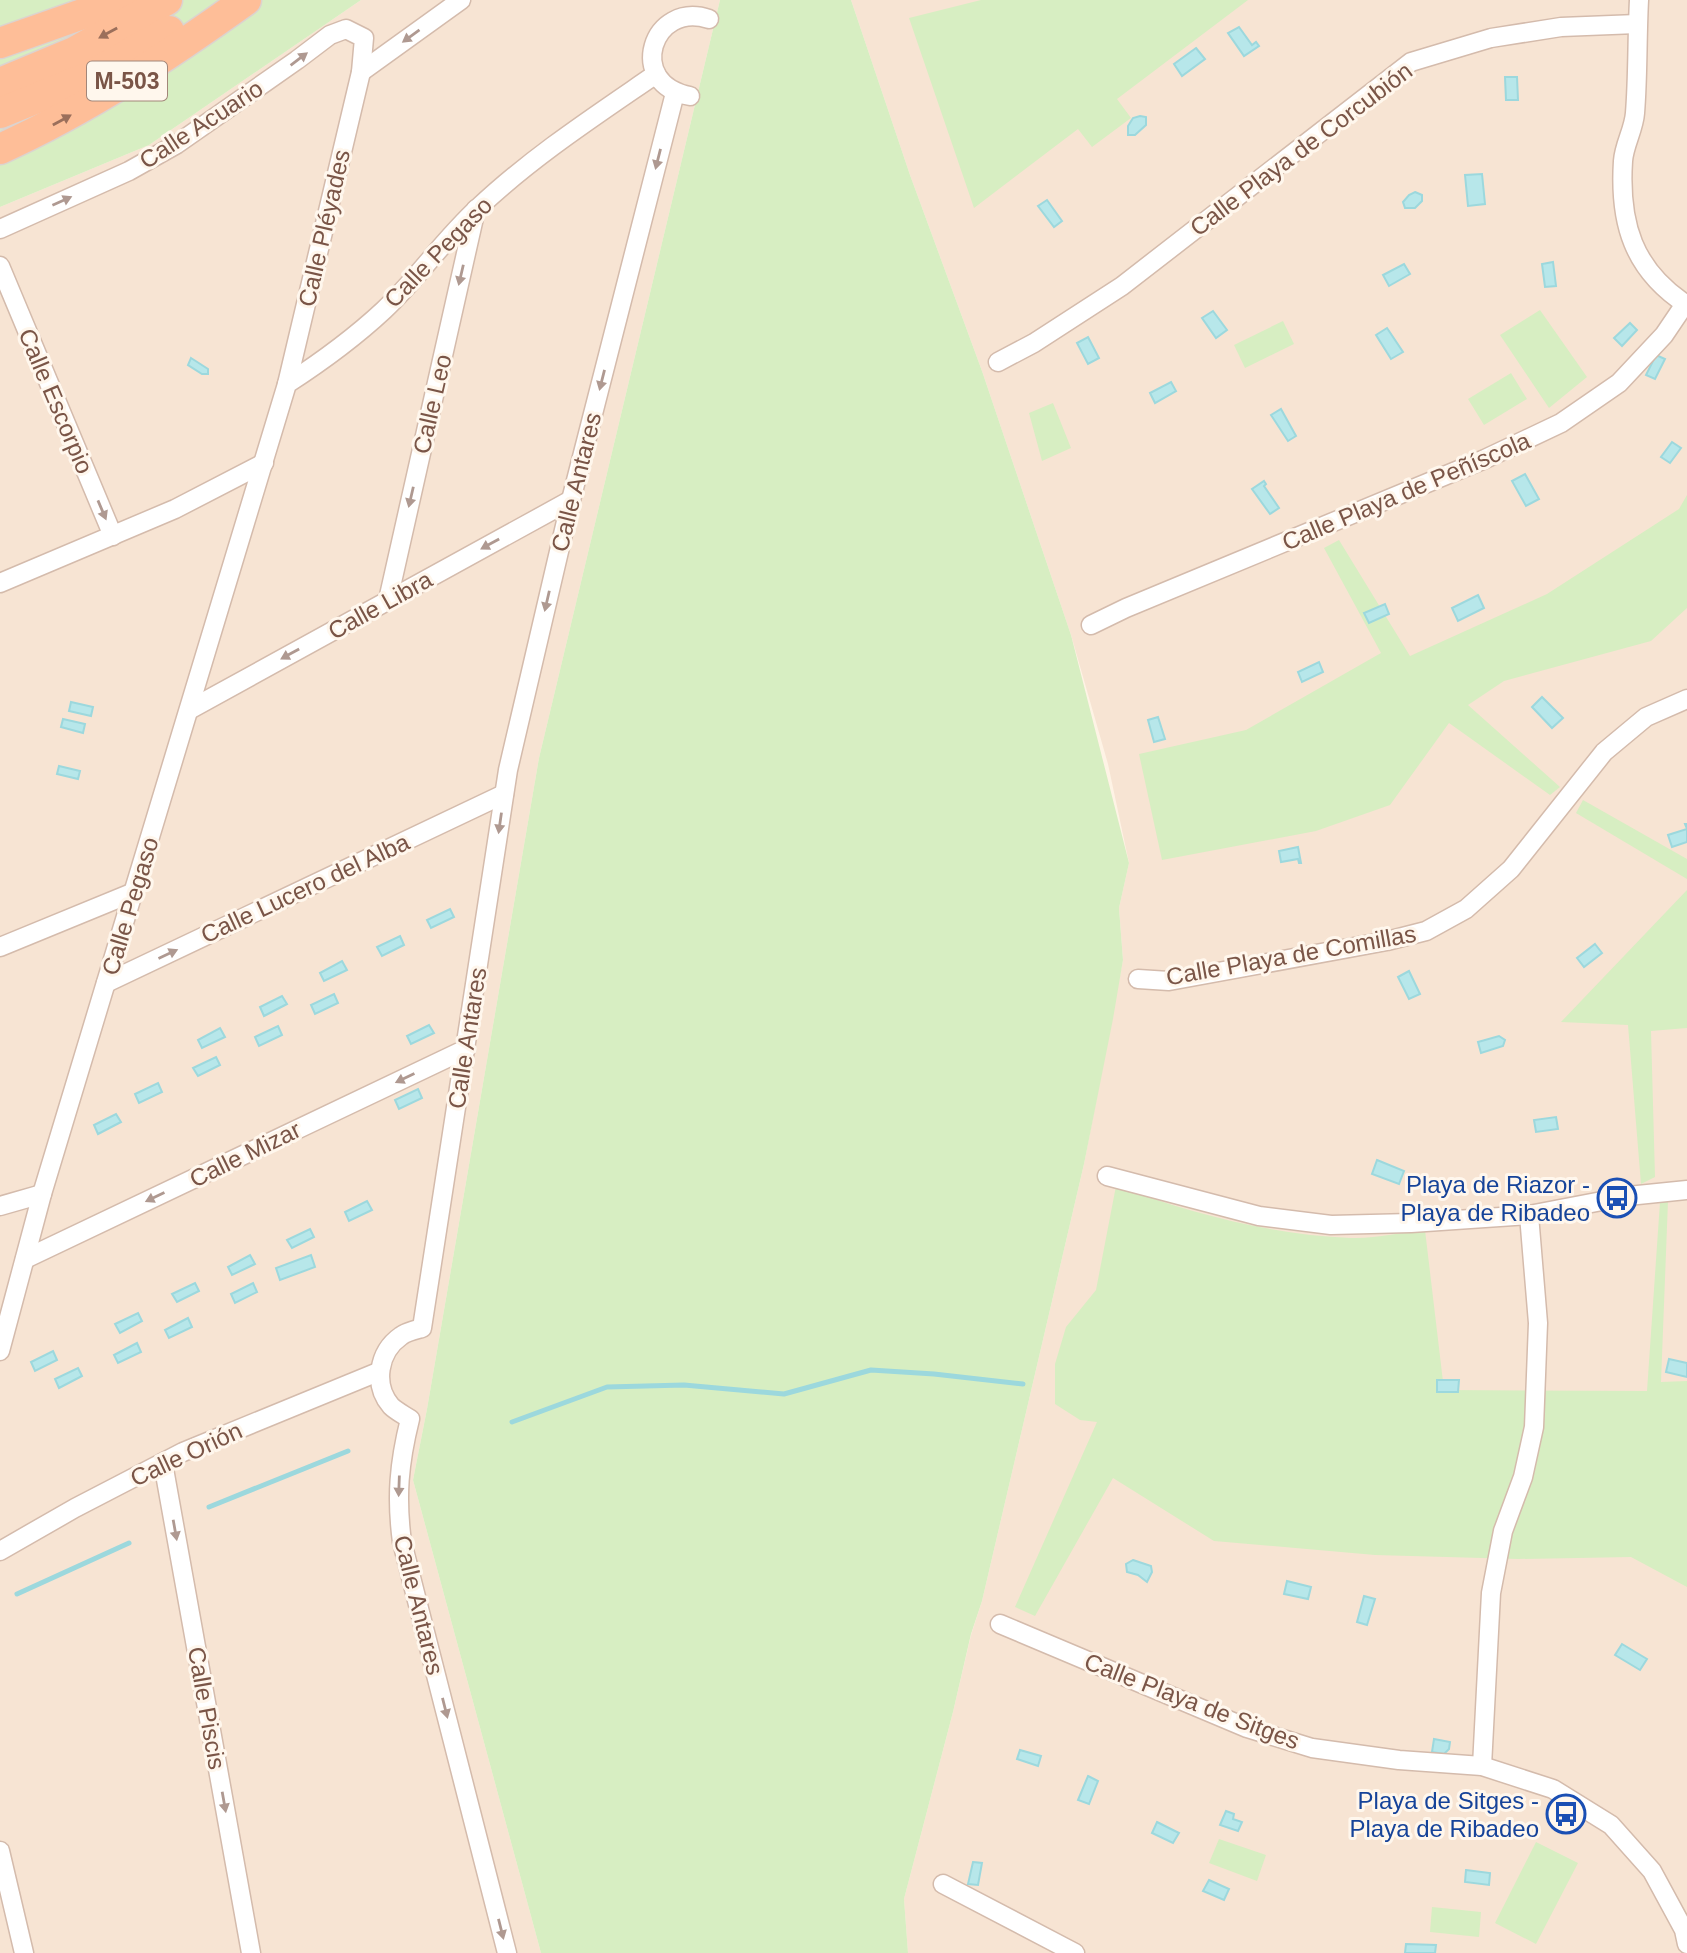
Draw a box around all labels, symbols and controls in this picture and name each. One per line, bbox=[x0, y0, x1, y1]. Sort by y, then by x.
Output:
one-way arrow bbox=[98, 27, 117, 39]
one-way arrow bbox=[402, 29, 420, 43]
one-way arrow bbox=[289, 52, 308, 66]
street label: Calle Playa de Corcubión bbox=[1185, 57, 1417, 241]
road number: M-503 bbox=[87, 61, 167, 100]
street label: Calle Acuario bbox=[134, 74, 268, 174]
one-way arrow bbox=[52, 114, 71, 126]
street label: Calle Pléyades bbox=[293, 147, 355, 309]
one-way arrow bbox=[652, 149, 663, 171]
street label: Calle Pegaso bbox=[379, 191, 497, 313]
one-way arrow bbox=[52, 195, 72, 207]
one-way arrow bbox=[456, 264, 467, 286]
street label: Calle Escorpio bbox=[13, 325, 99, 477]
street label: Calle Leo bbox=[407, 352, 457, 456]
one-way arrow bbox=[596, 369, 607, 391]
street label: Calle Antares bbox=[546, 409, 606, 555]
street label: Calle Playa de Peñíscola bbox=[1278, 426, 1535, 556]
one-way arrow bbox=[406, 486, 417, 508]
one-way arrow bbox=[96, 499, 107, 520]
one-way arrow bbox=[479, 538, 499, 550]
street label: Calle Libra bbox=[323, 565, 437, 645]
one-way arrow bbox=[542, 590, 553, 612]
one-way arrow bbox=[281, 648, 300, 660]
one-way arrow bbox=[494, 812, 505, 834]
street label: Calle Lucero del Alba bbox=[197, 828, 414, 948]
street label: Calle Pegaso bbox=[96, 834, 164, 978]
street label: Calle Playa de Comillas bbox=[1164, 920, 1418, 990]
one-way arrow bbox=[158, 948, 178, 960]
street label: Calle Antares bbox=[443, 965, 491, 1111]
one-way arrow bbox=[395, 1072, 415, 1084]
street label: Calle Mizar bbox=[185, 1116, 305, 1192]
place label: Playa de Riazor - Playa de Ribadeo bbox=[1401, 1171, 1590, 1226]
bus stop icon: Playa de Riazor - Playa de Ribadeo bbox=[1596, 1177, 1638, 1219]
one-way arrow bbox=[145, 1191, 165, 1203]
street label: Calle Orión bbox=[126, 1416, 246, 1492]
one-way arrow bbox=[393, 1476, 405, 1498]
one-way arrow bbox=[169, 1519, 180, 1541]
street label: Calle Antares bbox=[389, 1532, 449, 1678]
street label: Calle Piscis bbox=[183, 1645, 231, 1771]
street label: Calle Playa de Sitges bbox=[1081, 1648, 1303, 1754]
one-way arrow bbox=[440, 1697, 451, 1719]
place label: Playa de Sitges - Playa de Ribadeo bbox=[1350, 1787, 1539, 1842]
one-way arrow bbox=[219, 1791, 230, 1813]
bus stop icon: Playa de Sitges - Playa de Ribadeo bbox=[1545, 1793, 1587, 1835]
one-way arrow bbox=[496, 1918, 507, 1940]

